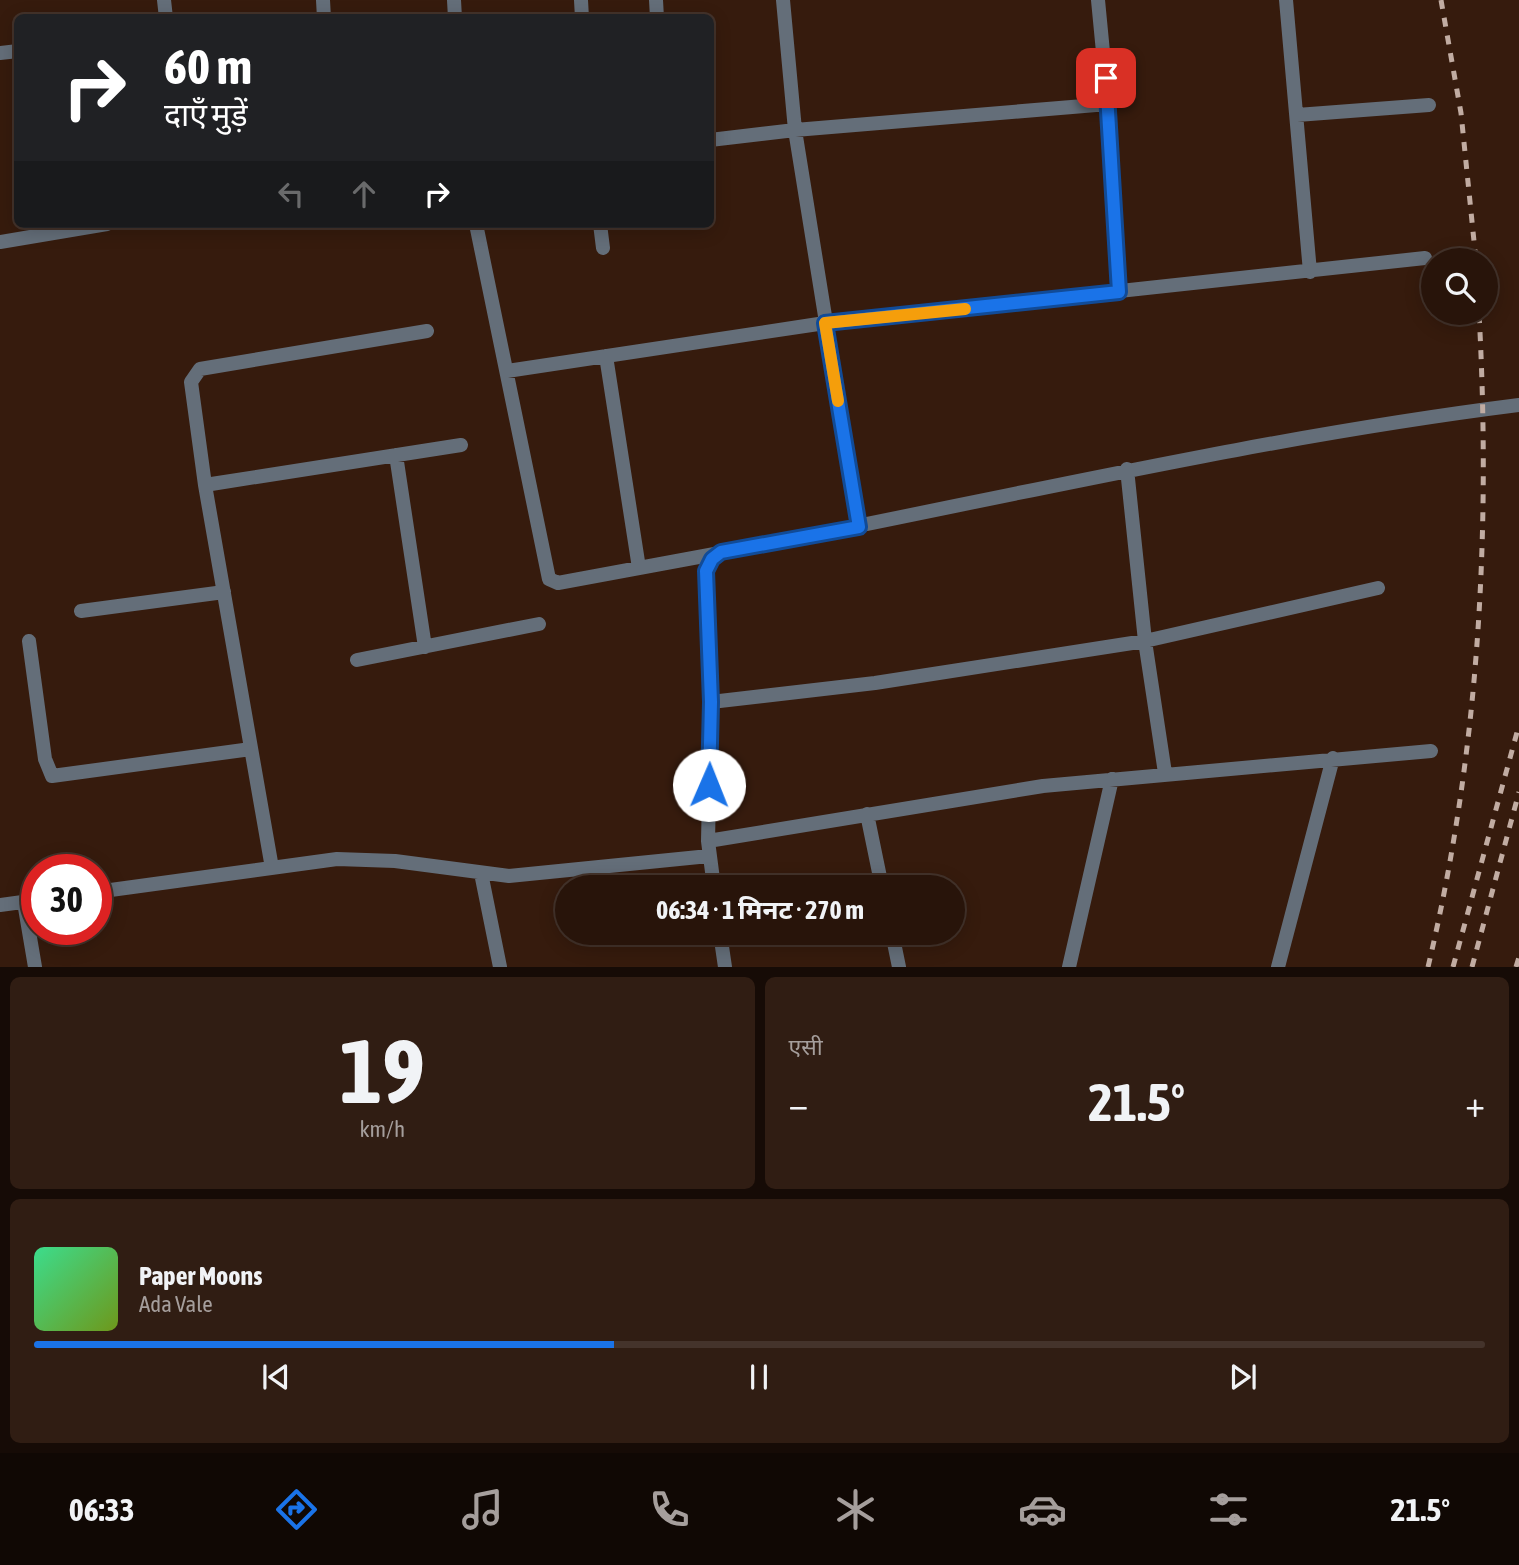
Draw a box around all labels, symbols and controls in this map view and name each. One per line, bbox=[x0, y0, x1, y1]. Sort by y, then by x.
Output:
text: 60 m bbox=[164, 38, 252, 94]
icon: right bbox=[49, 42, 140, 133]
pin bbox=[1076, 48, 1136, 108]
icon: arrive bbox=[1087, 59, 1125, 97]
text: दाएँ मुड़ें bbox=[164, 96, 248, 133]
icon: left bbox=[272, 175, 310, 213]
icon: ahead bbox=[345, 175, 383, 213]
icon: right bbox=[418, 175, 456, 213]
map controls bbox=[1421, 248, 1498, 325]
button: search bbox=[1421, 248, 1498, 325]
position arrow bbox=[672, 748, 746, 822]
speed limit sign: 30 bbox=[21, 854, 112, 945]
text: 06:34 · 1 मिनट · 270 m bbox=[656, 895, 864, 925]
text: 19 bbox=[339, 1018, 425, 1122]
text: एसी bbox=[789, 1034, 823, 1060]
text: 21.5° bbox=[1088, 1072, 1185, 1132]
text: − bbox=[789, 1082, 808, 1125]
text: + bbox=[1465, 1082, 1485, 1125]
text: km/h bbox=[359, 1116, 405, 1142]
text: Paper Moons bbox=[139, 1261, 262, 1291]
text: Ada Vale bbox=[139, 1291, 213, 1317]
icon: previous bbox=[257, 1358, 295, 1396]
icon: pause bbox=[740, 1358, 778, 1396]
icon: next bbox=[1224, 1358, 1262, 1396]
icon: directions bbox=[272, 1485, 321, 1534]
icon: music bbox=[458, 1485, 507, 1534]
icon: phone bbox=[645, 1485, 694, 1534]
icon: climate bbox=[831, 1485, 880, 1534]
icon: car bbox=[1018, 1485, 1067, 1534]
icon: filters bbox=[1204, 1485, 1253, 1534]
text: 06:33 bbox=[69, 1491, 135, 1528]
text: 21.5° bbox=[1391, 1491, 1450, 1528]

